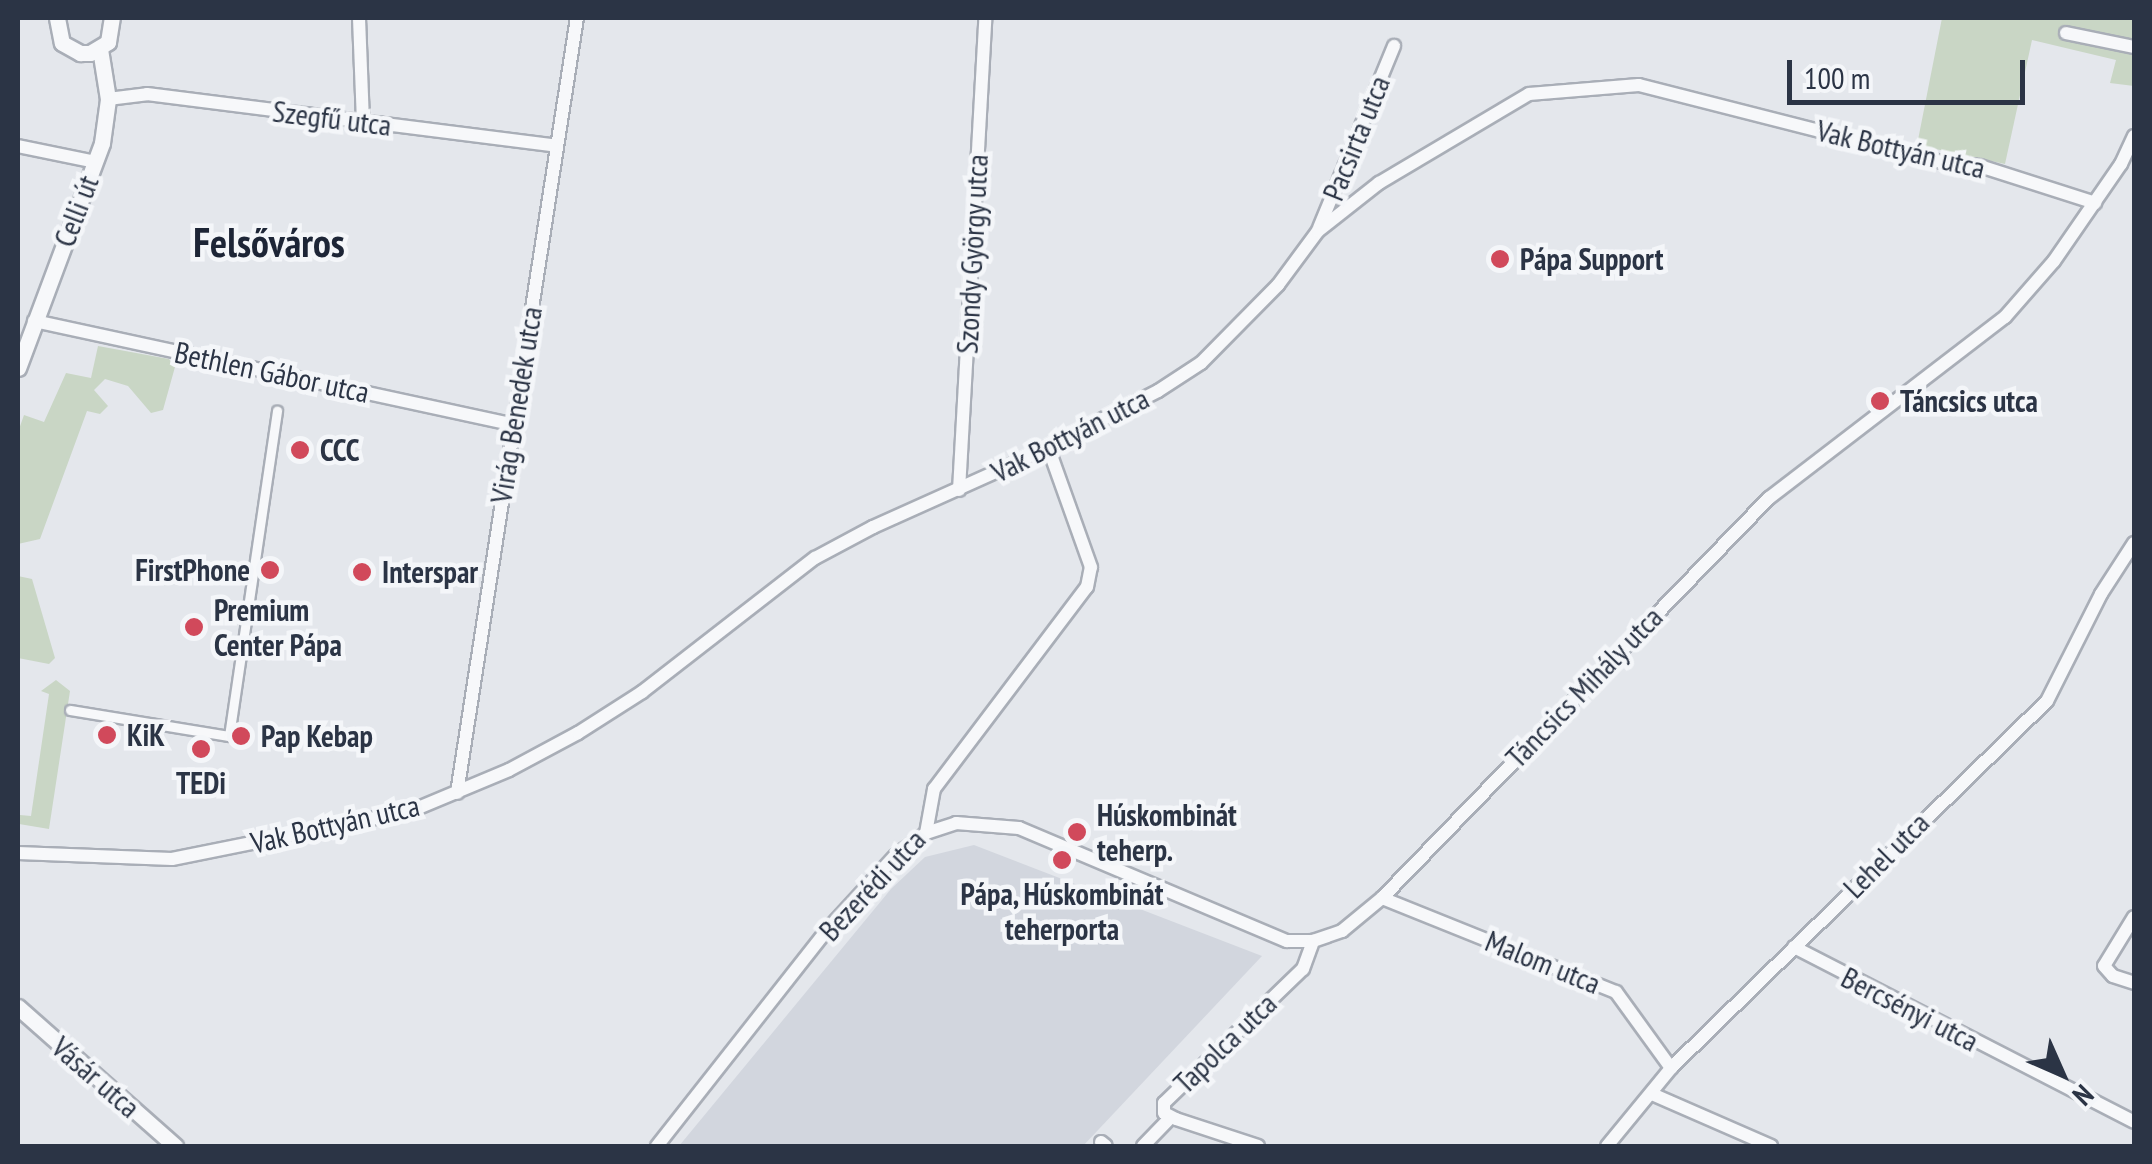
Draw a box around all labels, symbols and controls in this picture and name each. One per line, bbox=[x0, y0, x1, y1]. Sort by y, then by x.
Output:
scale bar bbox=[1792, 40, 2030, 102]
text: 100 m bbox=[1804, 58, 1870, 97]
street label: Pacsirta utca bbox=[1315, 70, 1397, 206]
street label: Szegfű utca bbox=[271, 93, 393, 143]
street label: Vak Bottyán utca bbox=[1813, 112, 1989, 186]
street label: Szondy György utca bbox=[949, 152, 995, 356]
street label: Celli út bbox=[46, 170, 106, 252]
district label: Felsőváros bbox=[193, 218, 345, 266]
place label: Pápa Support bbox=[1520, 241, 1663, 277]
marker: Pápa Support bbox=[1489, 248, 1511, 270]
street label: Virág Benedek utca bbox=[483, 304, 549, 506]
street label: Bethlen Gábor utca bbox=[171, 334, 373, 410]
street label: Vak Bottyán utca bbox=[985, 380, 1155, 490]
place label: Táncsics utca bbox=[1900, 383, 2038, 419]
marker: Táncsics utca bbox=[1869, 390, 1891, 412]
place label: CCC bbox=[320, 432, 359, 468]
marker: CCC bbox=[289, 439, 311, 461]
place label: FirstPhone bbox=[135, 552, 250, 588]
place label: Interspar bbox=[382, 554, 478, 590]
marker: FirstPhone bbox=[259, 559, 281, 581]
marker: Interspar bbox=[351, 561, 373, 583]
place label: Premium Center Pápa bbox=[214, 592, 342, 662]
street label: Táncsics Mihály utca bbox=[1498, 599, 1670, 775]
marker: Premium Center Pápa bbox=[183, 616, 205, 638]
place label: KiK bbox=[127, 717, 165, 753]
place label: Pap Kebap bbox=[261, 718, 373, 754]
marker: KiK bbox=[96, 724, 118, 746]
marker: Pap Kebap bbox=[230, 725, 252, 747]
marker: TEDi bbox=[190, 738, 212, 760]
place label: TEDi bbox=[176, 765, 226, 801]
street label: Vak Bottyán utca bbox=[247, 787, 423, 861]
place label: Húskombinát teherp. bbox=[1097, 797, 1237, 868]
street label: Lehel utca bbox=[1836, 805, 1936, 905]
marker: Húskombinát teherp. bbox=[1066, 821, 1088, 843]
street label: Bezerédi utca bbox=[811, 822, 933, 948]
marker: Pápa, Húskombinát teherporta bbox=[1051, 849, 1073, 871]
place label: Pápa, Húskombinát teherporta bbox=[960, 876, 1164, 946]
street label: Malom utca bbox=[1480, 923, 1606, 1001]
street label: Bercsényi utca bbox=[1835, 959, 1985, 1059]
street label: Tapolca utca bbox=[1166, 985, 1284, 1101]
north arrow bbox=[2012, 1024, 2112, 1124]
street label: Vásár utca bbox=[45, 1029, 147, 1125]
text: N bbox=[2065, 1077, 2102, 1114]

